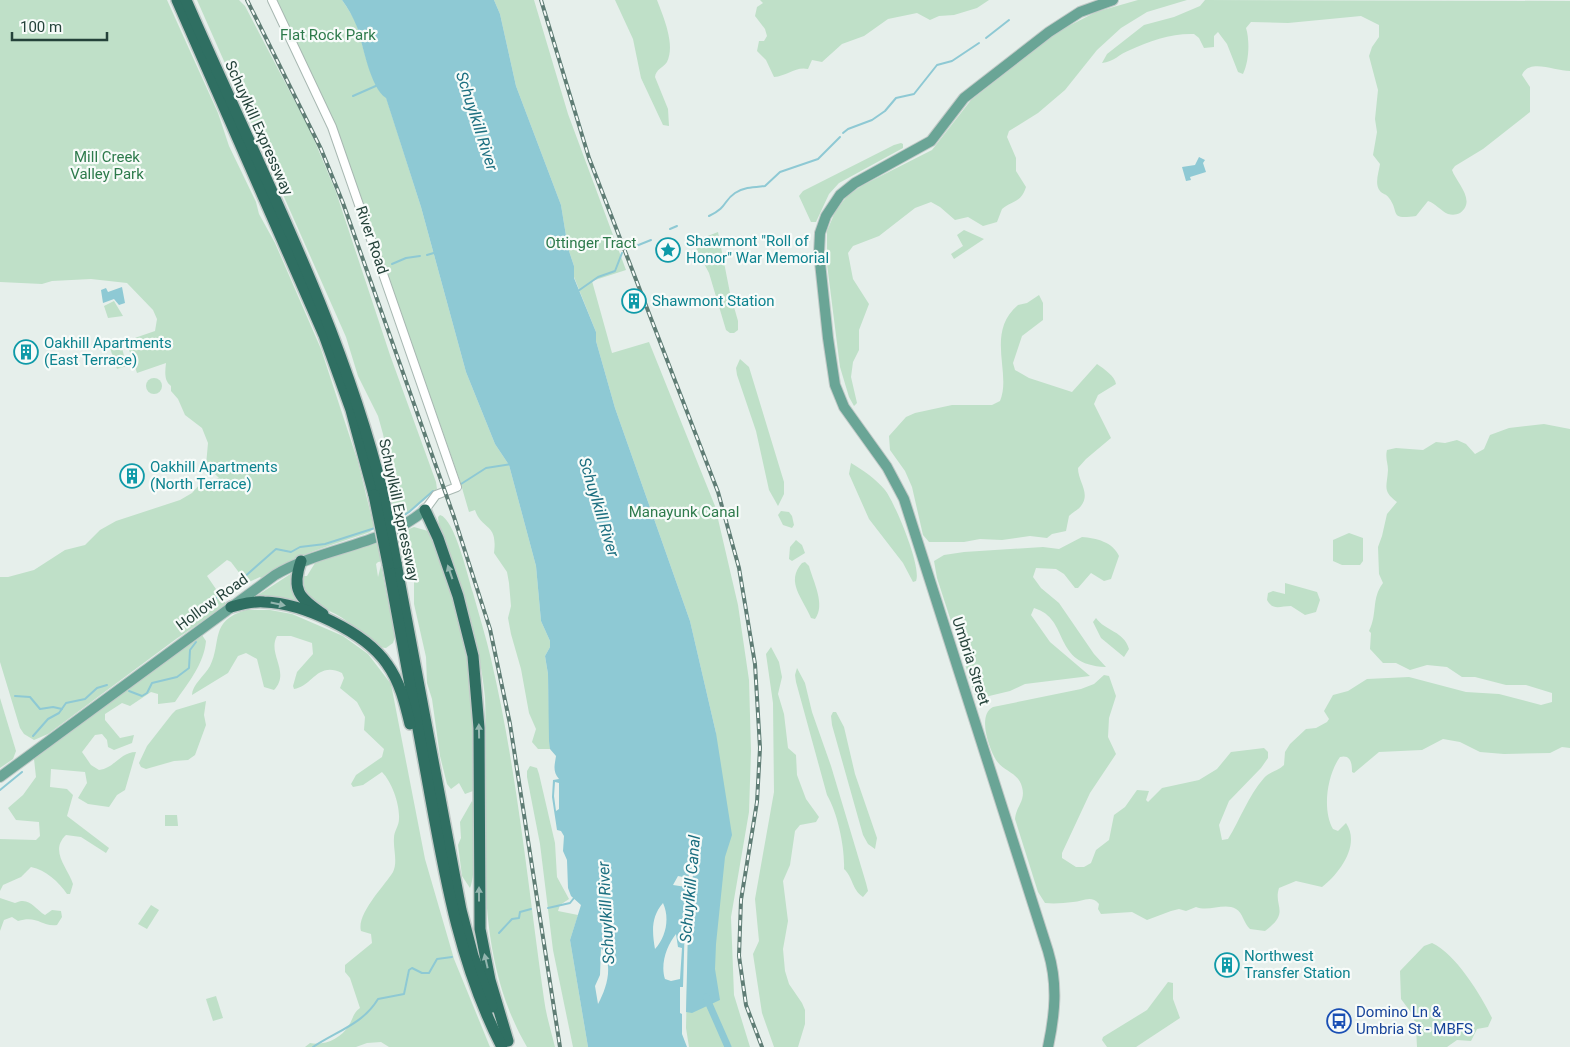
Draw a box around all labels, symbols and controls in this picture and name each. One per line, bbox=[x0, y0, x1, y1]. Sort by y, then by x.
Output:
scale bar bbox=[12, 10, 108, 42]
text: 100 m bbox=[20, 18, 62, 36]
park label: Flat Rock Park bbox=[280, 26, 376, 44]
street label: Schuylkill Expressway bbox=[221, 58, 297, 198]
water label: Schuylkill River bbox=[452, 69, 502, 174]
park label: Mill Creek Valley Park bbox=[70, 148, 144, 183]
street label: River Road bbox=[352, 203, 392, 277]
place label: Shawmont "Roll of Honor" War Memorial bbox=[686, 232, 829, 267]
park label: Ottinger Tract bbox=[545, 234, 637, 252]
place icon: Shawmont "Roll of Honor" War Memorial bbox=[655, 237, 681, 263]
building icon: Shawmont Station bbox=[621, 288, 647, 314]
place label: Shawmont Station bbox=[652, 292, 775, 310]
place label: Oakhill Apartments (East Terrace) bbox=[44, 334, 172, 369]
building icon: Oakhill Apartments (East Terrace) bbox=[13, 339, 39, 365]
street label: Schuylkill Expressway bbox=[375, 437, 423, 583]
water label: Schuylkill River bbox=[575, 455, 623, 560]
place label: Oakhill Apartments (North Terrace) bbox=[150, 458, 278, 493]
building icon: Oakhill Apartments (North Terrace) bbox=[119, 463, 145, 489]
park label: Manayunk Canal bbox=[629, 503, 739, 521]
one-way arrow bbox=[446, 565, 453, 580]
street label: Hollow Road bbox=[173, 570, 251, 634]
one-way arrow bbox=[271, 600, 286, 608]
street label: Umbria Street bbox=[948, 615, 994, 707]
one-way arrow bbox=[474, 723, 482, 739]
water label: Schuylkill Canal bbox=[676, 834, 704, 944]
water label: Schuylkill River bbox=[594, 860, 618, 965]
one-way arrow bbox=[475, 886, 483, 902]
place label: Northwest Transfer Station bbox=[1244, 947, 1351, 982]
building icon: Northwest Transfer Station bbox=[1214, 952, 1240, 978]
one-way arrow bbox=[482, 953, 490, 968]
place label: Domino Ln & Umbria St - MBFS bbox=[1356, 1003, 1473, 1038]
bus stop icon: Domino Ln & Umbria St - MBFS bbox=[1326, 1008, 1352, 1034]

